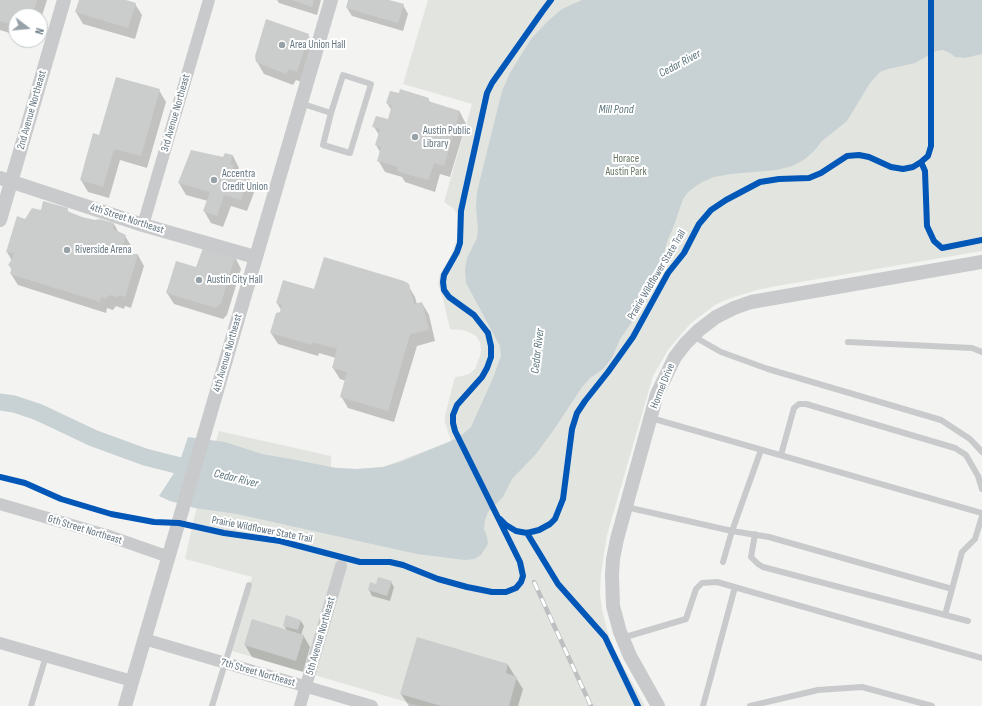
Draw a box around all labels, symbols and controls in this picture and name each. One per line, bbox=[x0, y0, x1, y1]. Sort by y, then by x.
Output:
north arrow bbox=[8, 8, 48, 48]
text: N bbox=[32, 27, 46, 36]
place label: Area Union Hall bbox=[290, 38, 345, 52]
marker: Area Union Hall bbox=[277, 40, 287, 50]
water label: Cedar River bbox=[657, 47, 703, 81]
street label: 2nd Avenue Northeast bbox=[14, 69, 50, 151]
street label: 3rd Avenue Northeast bbox=[159, 73, 193, 153]
water label: Mill Pond bbox=[598, 103, 634, 117]
place label: Austin Public Library bbox=[423, 124, 471, 150]
marker: Austin Public Library bbox=[410, 132, 420, 142]
park label: Horace Austin Park bbox=[605, 152, 647, 178]
place label: Accentra Credit Union bbox=[222, 167, 268, 193]
marker: Accentra Credit Union bbox=[209, 175, 219, 185]
street label: 4th Street Northeast bbox=[88, 201, 166, 237]
street label: Prairie Wildflower State Trail bbox=[625, 228, 689, 322]
place label: Riverside Arena bbox=[75, 243, 132, 257]
marker: Riverside Arena bbox=[62, 245, 72, 255]
place label: Austin City Hall bbox=[207, 273, 263, 287]
marker: Austin City Hall bbox=[194, 275, 204, 285]
street label: 4th Avenue Northeast bbox=[211, 312, 245, 394]
water label: Cedar River bbox=[528, 328, 548, 374]
street label: Hormel Drive bbox=[648, 361, 678, 411]
water label: Cedar River bbox=[212, 467, 260, 491]
street label: 6th Street Northeast bbox=[46, 512, 124, 548]
street label: Prairie Wildflower State Trail bbox=[210, 514, 314, 546]
street label: 5th Avenue Northeast bbox=[304, 596, 338, 676]
street label: 7th Street Northeast bbox=[219, 656, 297, 690]

